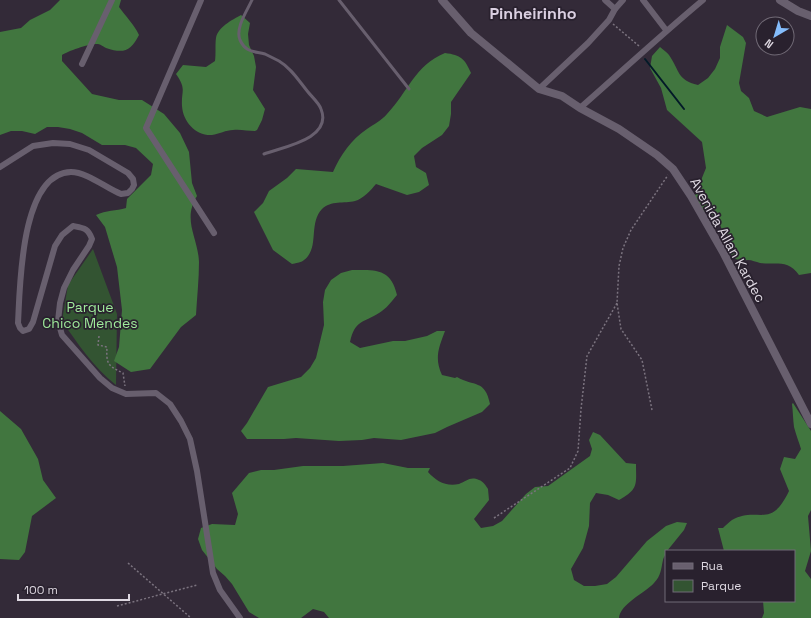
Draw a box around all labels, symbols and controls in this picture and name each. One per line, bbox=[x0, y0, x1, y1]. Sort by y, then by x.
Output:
district label: Pinheirinho bbox=[489, 3, 577, 24]
north arrow bbox=[755, 16, 795, 56]
text: N bbox=[762, 36, 776, 52]
street label: Avenida Allan Kardec bbox=[686, 174, 770, 306]
park label: Parque Chico Mendes bbox=[42, 298, 138, 332]
legend bbox=[665, 550, 795, 602]
text: Rua bbox=[701, 558, 723, 574]
scale bar bbox=[18, 576, 129, 602]
text: Parque bbox=[701, 578, 741, 594]
text: 100 m bbox=[24, 582, 58, 598]

